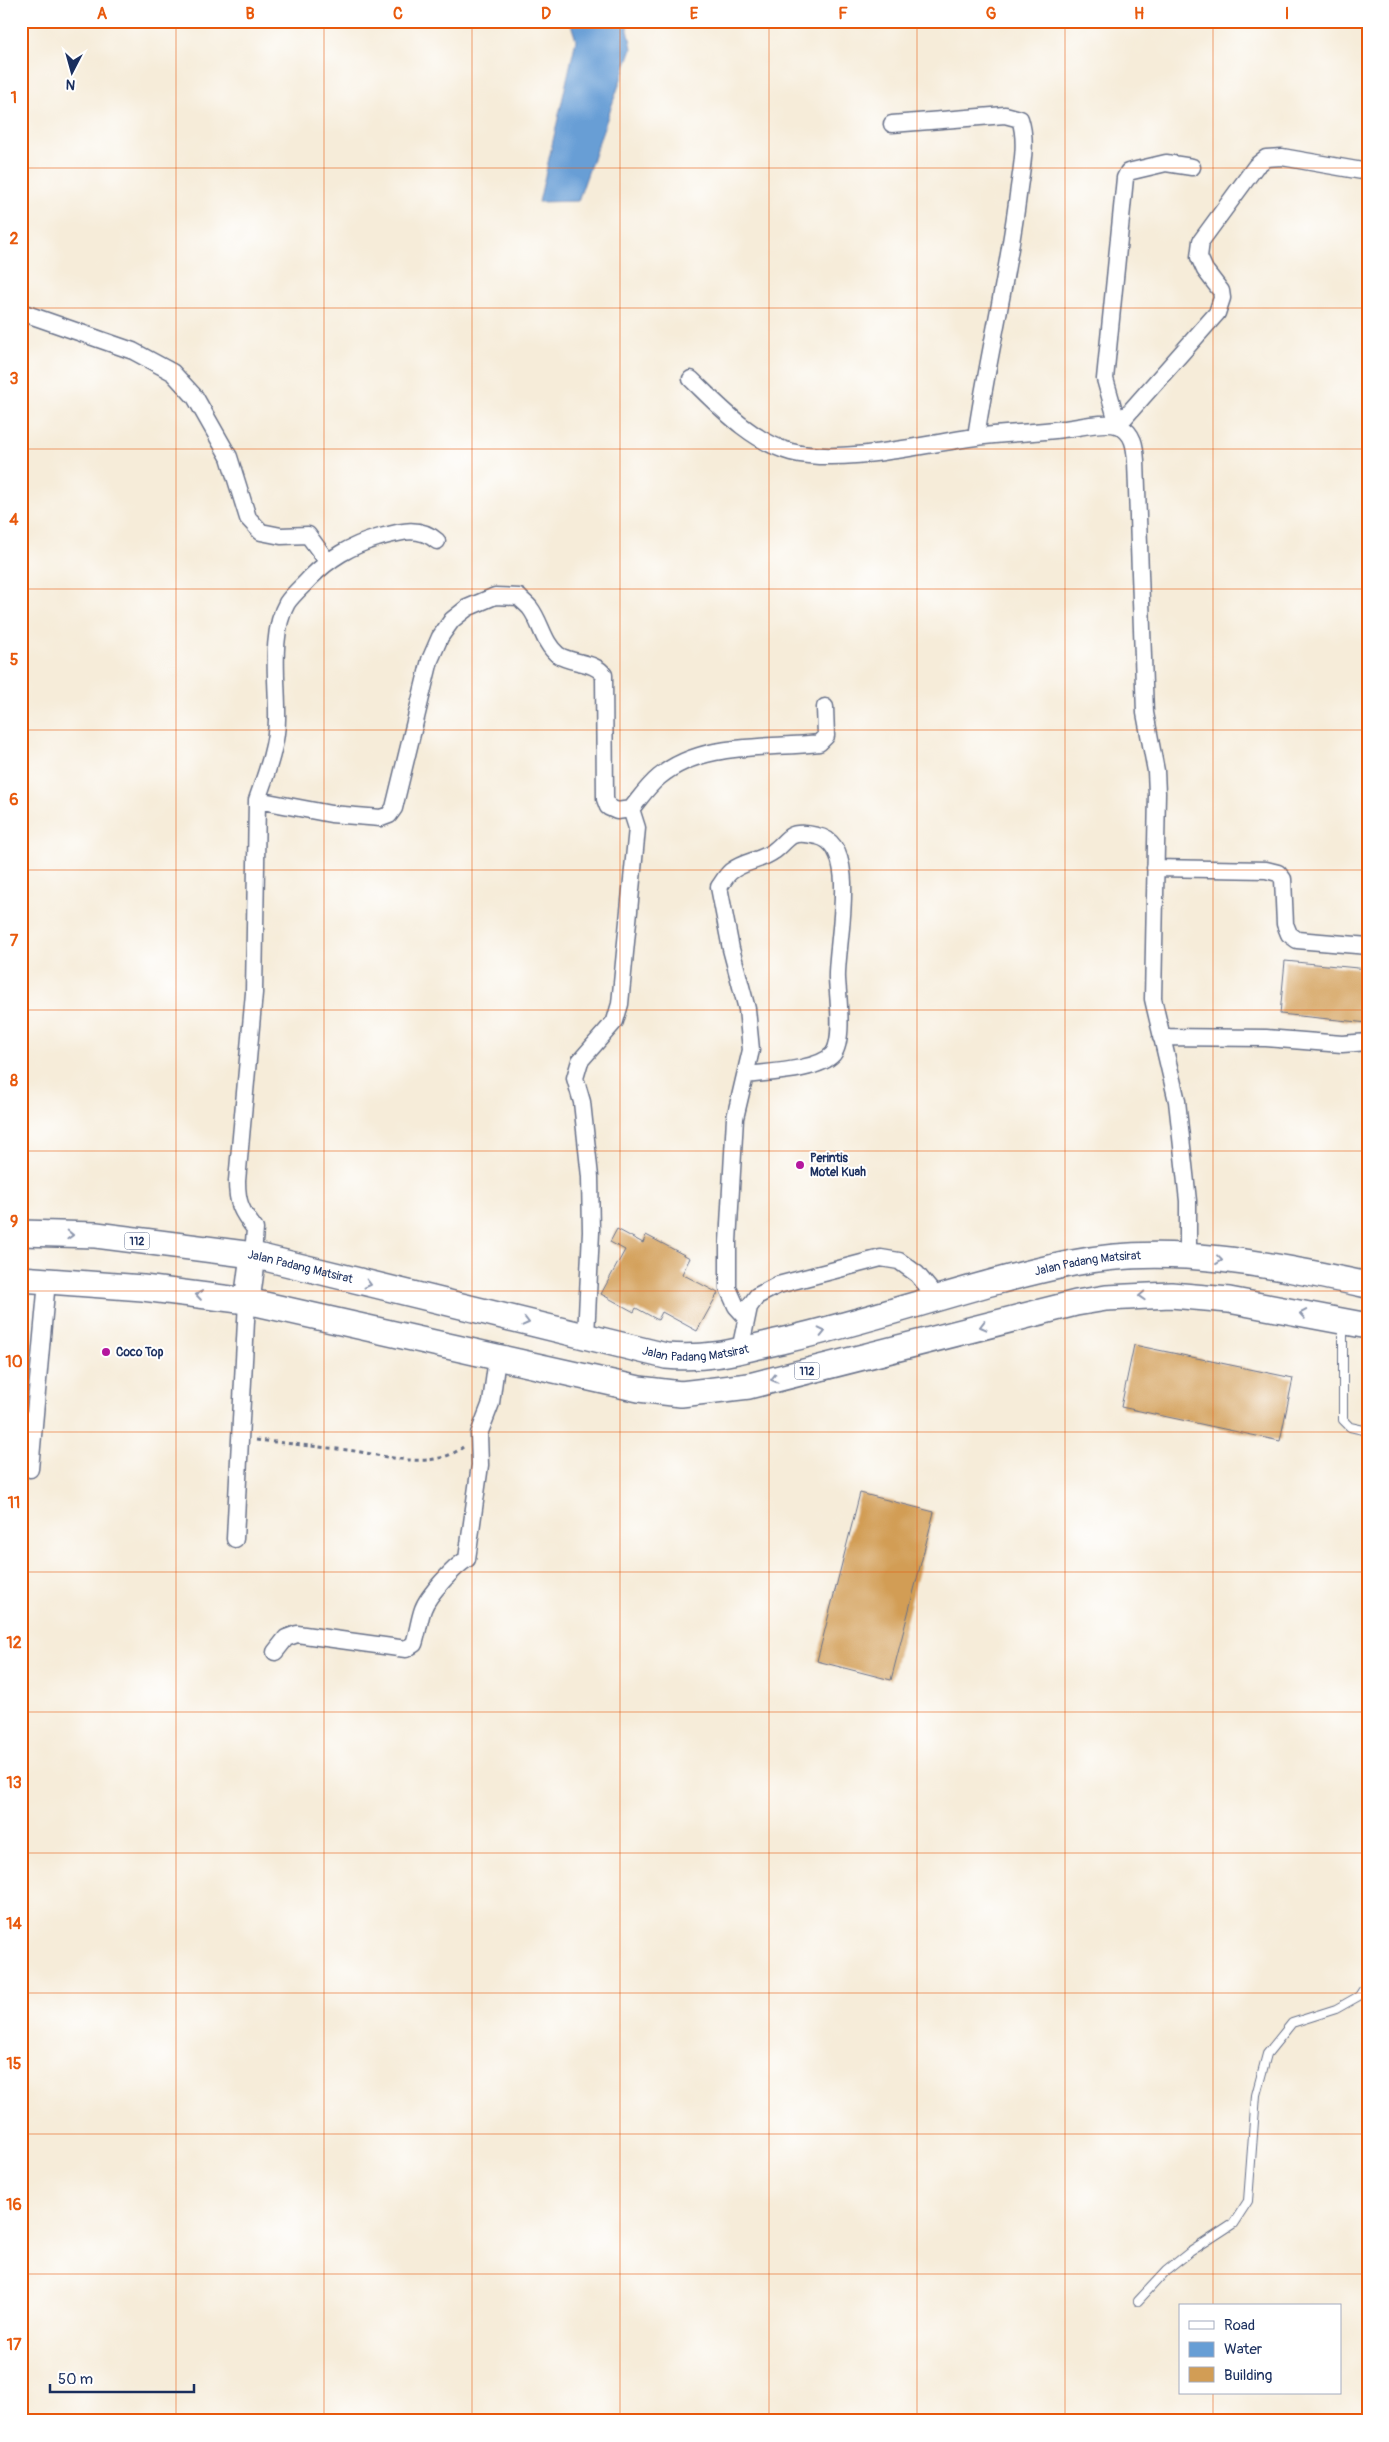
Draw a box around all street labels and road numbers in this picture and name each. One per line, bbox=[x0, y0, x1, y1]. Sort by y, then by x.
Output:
road number: 112 bbox=[124, 1232, 150, 1250]
street label: Jalan Padang Matsirat bbox=[247, 1247, 354, 1287]
street label: Jalan Padang Matsirat bbox=[1033, 1248, 1141, 1279]
street label: Jalan Padang Matsirat bbox=[640, 1342, 750, 1365]
road number: 112 bbox=[794, 1362, 820, 1380]

